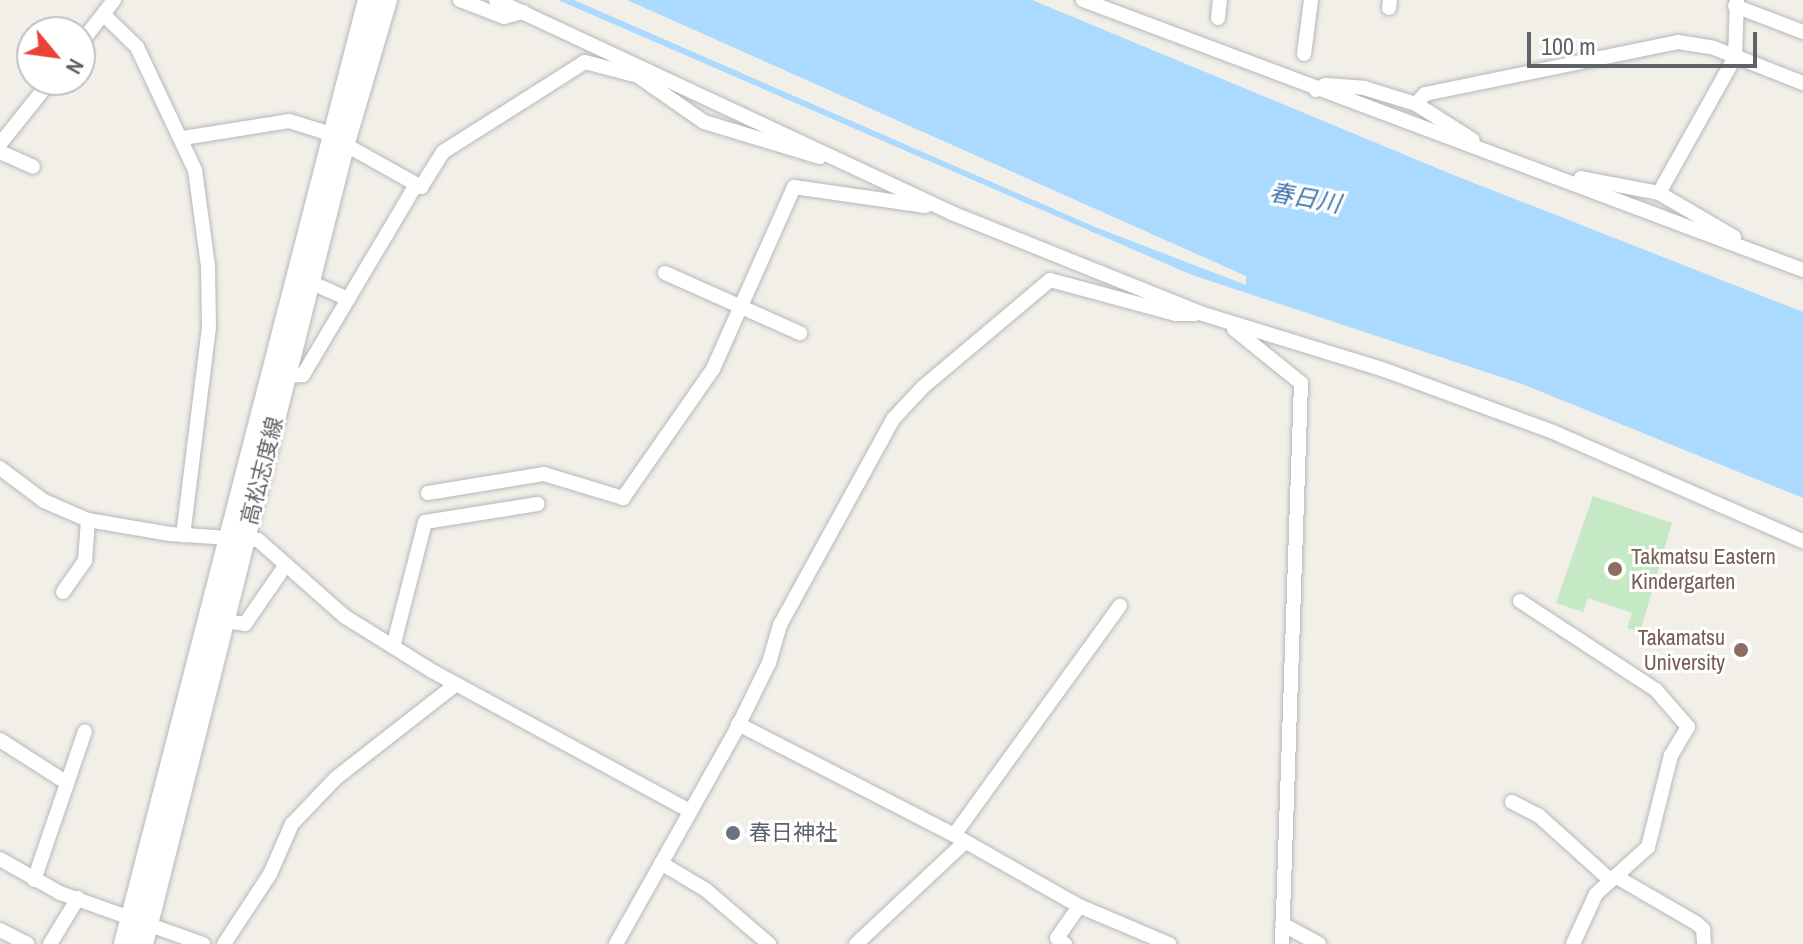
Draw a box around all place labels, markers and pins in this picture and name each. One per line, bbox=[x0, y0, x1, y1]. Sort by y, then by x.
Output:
place label: Takmatsu Eastern Kindergarten bbox=[1631, 543, 1776, 594]
marker: Takmatsu Eastern Kindergarten bbox=[1606, 560, 1624, 578]
place label: Takamatsu University bbox=[1637, 624, 1725, 676]
marker: Takamatsu University bbox=[1732, 641, 1750, 659]
place label: 春日神社 bbox=[749, 820, 837, 846]
marker: 春日神社 bbox=[724, 824, 742, 842]

